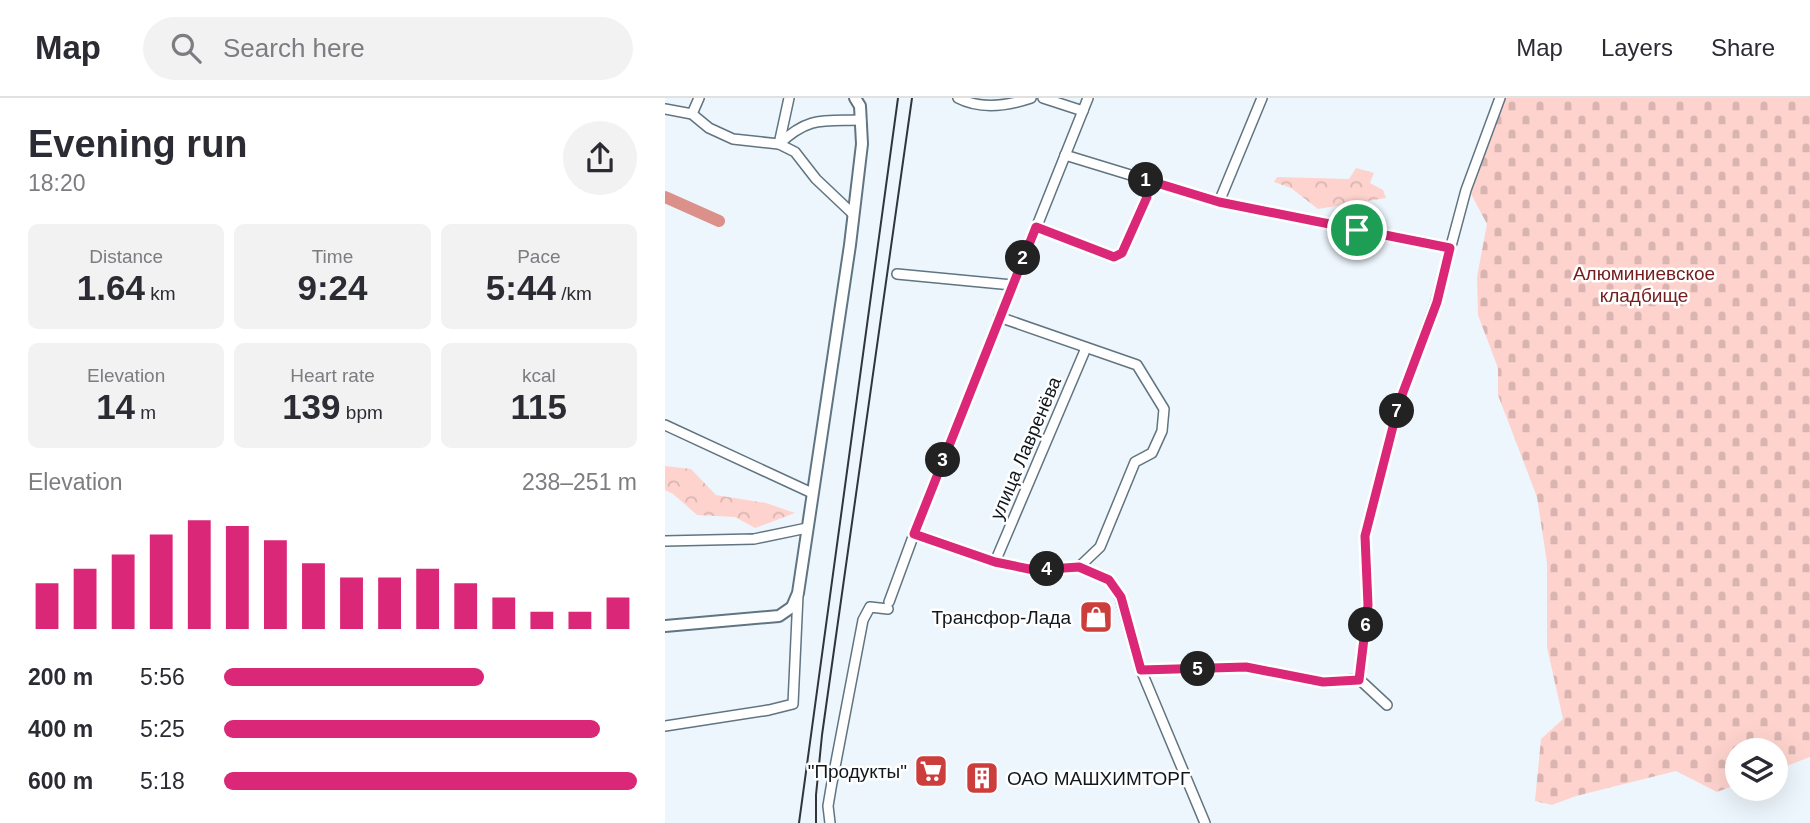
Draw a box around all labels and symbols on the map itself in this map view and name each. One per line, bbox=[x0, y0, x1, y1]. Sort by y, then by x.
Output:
pin: 1 bbox=[1128, 162, 1163, 198]
pin bbox=[1327, 200, 1387, 260]
pin: 2 bbox=[1005, 240, 1041, 276]
park label: Алюминиевское кладбище bbox=[1573, 263, 1715, 306]
street label: улица Лавренёва bbox=[986, 373, 1065, 523]
pin: 7 bbox=[1379, 394, 1415, 428]
pin: 3 bbox=[925, 442, 961, 478]
pin: 4 bbox=[1029, 552, 1065, 587]
shop icon: Трансфор-Лада bbox=[1077, 598, 1115, 636]
place label: Трансфор-Лада bbox=[932, 607, 1071, 628]
pin: 6 bbox=[1349, 608, 1383, 642]
pin: 5 bbox=[1181, 652, 1215, 686]
supermarket icon: "Продукты" bbox=[912, 752, 950, 790]
building icon: ОАО МАШХИМТОРГ bbox=[963, 759, 1001, 797]
place label: "Продукты" bbox=[808, 761, 907, 782]
place label: ОАО МАШХИМТОРГ bbox=[1007, 768, 1190, 789]

